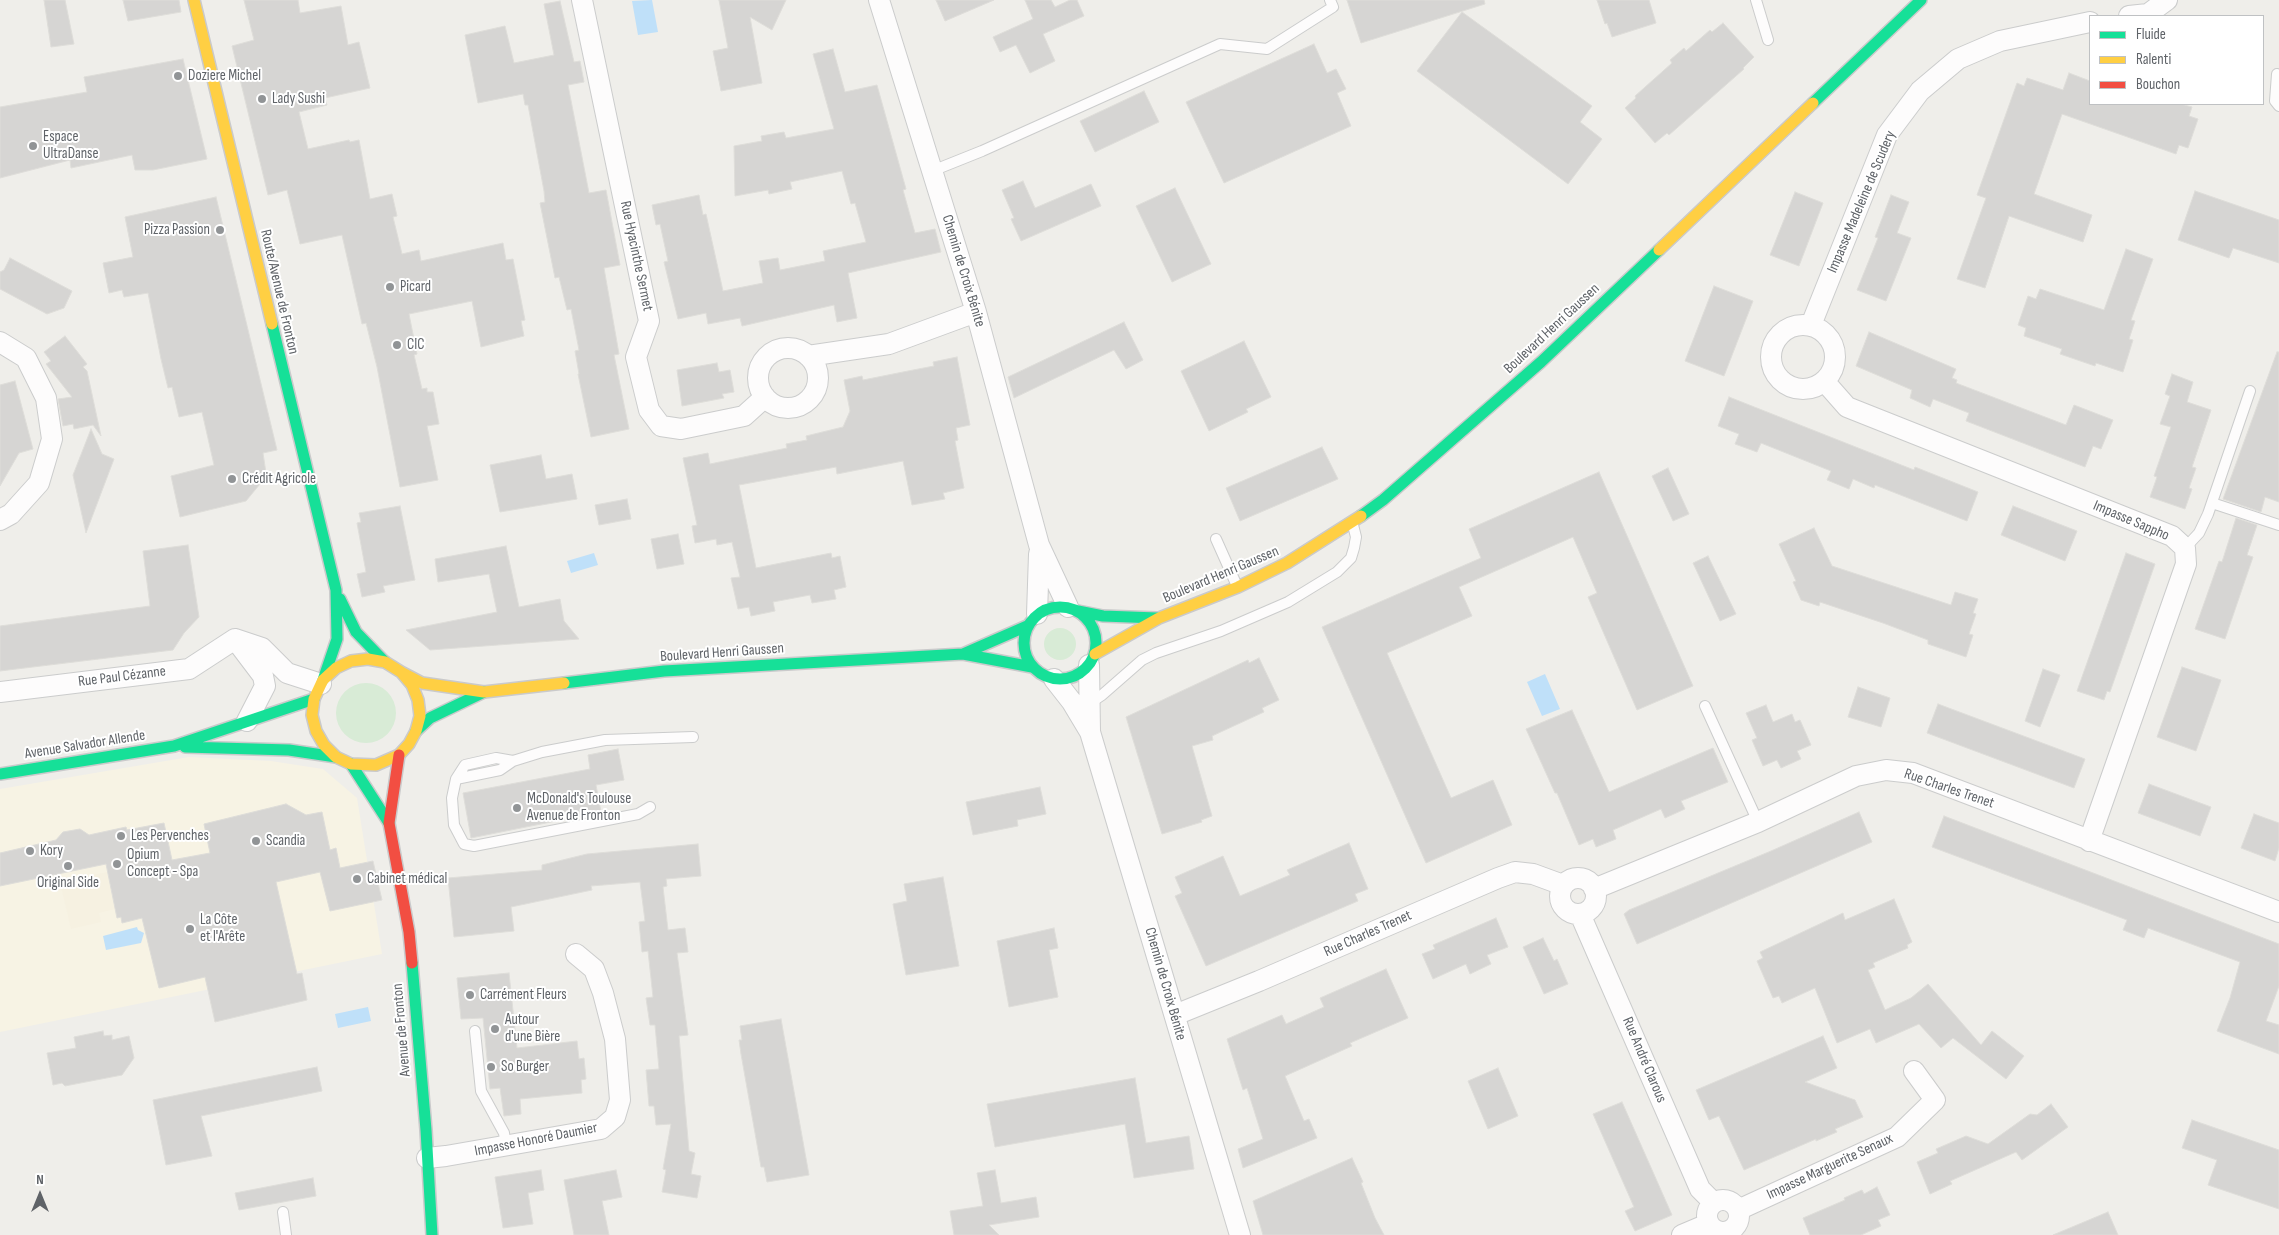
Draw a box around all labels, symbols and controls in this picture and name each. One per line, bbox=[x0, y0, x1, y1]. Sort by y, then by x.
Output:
legend bbox=[2089, 15, 2264, 105]
text: Fluide bbox=[2136, 25, 2166, 44]
text: Ralenti bbox=[2136, 50, 2171, 69]
place label: Doziere Michel bbox=[188, 67, 261, 85]
marker: Doziere Michel bbox=[172, 70, 184, 82]
text: Bouchon bbox=[2136, 75, 2180, 94]
place label: Lady Sushi bbox=[272, 90, 325, 108]
marker: Lady Sushi bbox=[256, 93, 268, 105]
place label: Espace UltraDanse bbox=[43, 128, 99, 163]
street label: Impasse Madeleine de Scudery bbox=[1824, 128, 1900, 276]
marker: Espace UltraDanse bbox=[27, 140, 39, 152]
street label: Rue Hyacinthe Sermet bbox=[616, 199, 656, 313]
street label: Chemin de Croix Bénite bbox=[937, 213, 989, 329]
place label: Pizza Passion bbox=[144, 221, 210, 239]
marker: Pizza Passion bbox=[214, 224, 226, 236]
street label: Route/Avenue de Fronton bbox=[256, 228, 302, 356]
place label: Picard bbox=[400, 278, 431, 296]
street label: Boulevard Henri Gaussen bbox=[1501, 280, 1603, 378]
marker: Picard bbox=[384, 281, 396, 293]
place label: CIC bbox=[407, 336, 425, 354]
marker: CIC bbox=[391, 339, 403, 351]
place label: Crédit Agricole bbox=[242, 470, 316, 488]
marker: Crédit Agricole bbox=[226, 473, 238, 485]
street label: Impasse Sappho bbox=[2090, 497, 2172, 545]
street label: Boulevard Henri Gaussen bbox=[1160, 542, 1282, 608]
street label: Boulevard Henri Gaussen bbox=[660, 640, 784, 666]
street label: Rue Paul Cézanne bbox=[77, 663, 167, 691]
street label: Avenue Salvador Allende bbox=[24, 727, 146, 763]
street label: Rue Charles Trenet bbox=[1902, 765, 1996, 813]
place label: McDonald's Toulouse Avenue de Fronton bbox=[527, 790, 631, 825]
marker: McDonald's Toulouse Avenue de Fronton bbox=[511, 802, 523, 814]
place label: Les Pervenches bbox=[131, 827, 209, 845]
marker: Les Pervenches bbox=[115, 830, 127, 842]
place label: Scandia bbox=[266, 832, 305, 850]
marker: Scandia bbox=[250, 835, 262, 847]
place label: Kory bbox=[40, 842, 63, 860]
marker: Kory bbox=[24, 845, 36, 857]
place label: Opium Concept - Spa bbox=[127, 846, 198, 881]
marker: Opium Concept - Spa bbox=[111, 858, 123, 870]
marker: Original Side bbox=[62, 860, 74, 872]
place label: Cabinet médical bbox=[367, 870, 447, 888]
marker: Cabinet médical bbox=[351, 873, 363, 885]
place label: Original Side bbox=[37, 874, 99, 892]
street label: Rue Charles Trenet bbox=[1321, 907, 1415, 961]
place label: La Côte et l'Arête bbox=[200, 911, 245, 946]
marker: La Côte et l'Arête bbox=[184, 923, 196, 935]
street label: Chemin de Croix Bénite bbox=[1140, 926, 1190, 1042]
street label: Avenue de Fronton bbox=[389, 983, 415, 1077]
place label: Carrément Fleurs bbox=[480, 986, 567, 1004]
marker: Carrément Fleurs bbox=[464, 989, 476, 1001]
place label: Autour d'une Bière bbox=[505, 1011, 560, 1046]
street label: Rue André Clarous bbox=[1618, 1014, 1670, 1106]
marker: Autour d'une Bière bbox=[489, 1023, 501, 1035]
place label: So Burger bbox=[501, 1058, 549, 1076]
marker: So Burger bbox=[485, 1061, 497, 1073]
street label: Impasse Honoré Daumier bbox=[473, 1119, 599, 1161]
street label: Impasse Marguerite Senaux bbox=[1764, 1130, 1896, 1204]
north arrow bbox=[15, 1170, 65, 1220]
text: N bbox=[36, 1171, 44, 1188]

